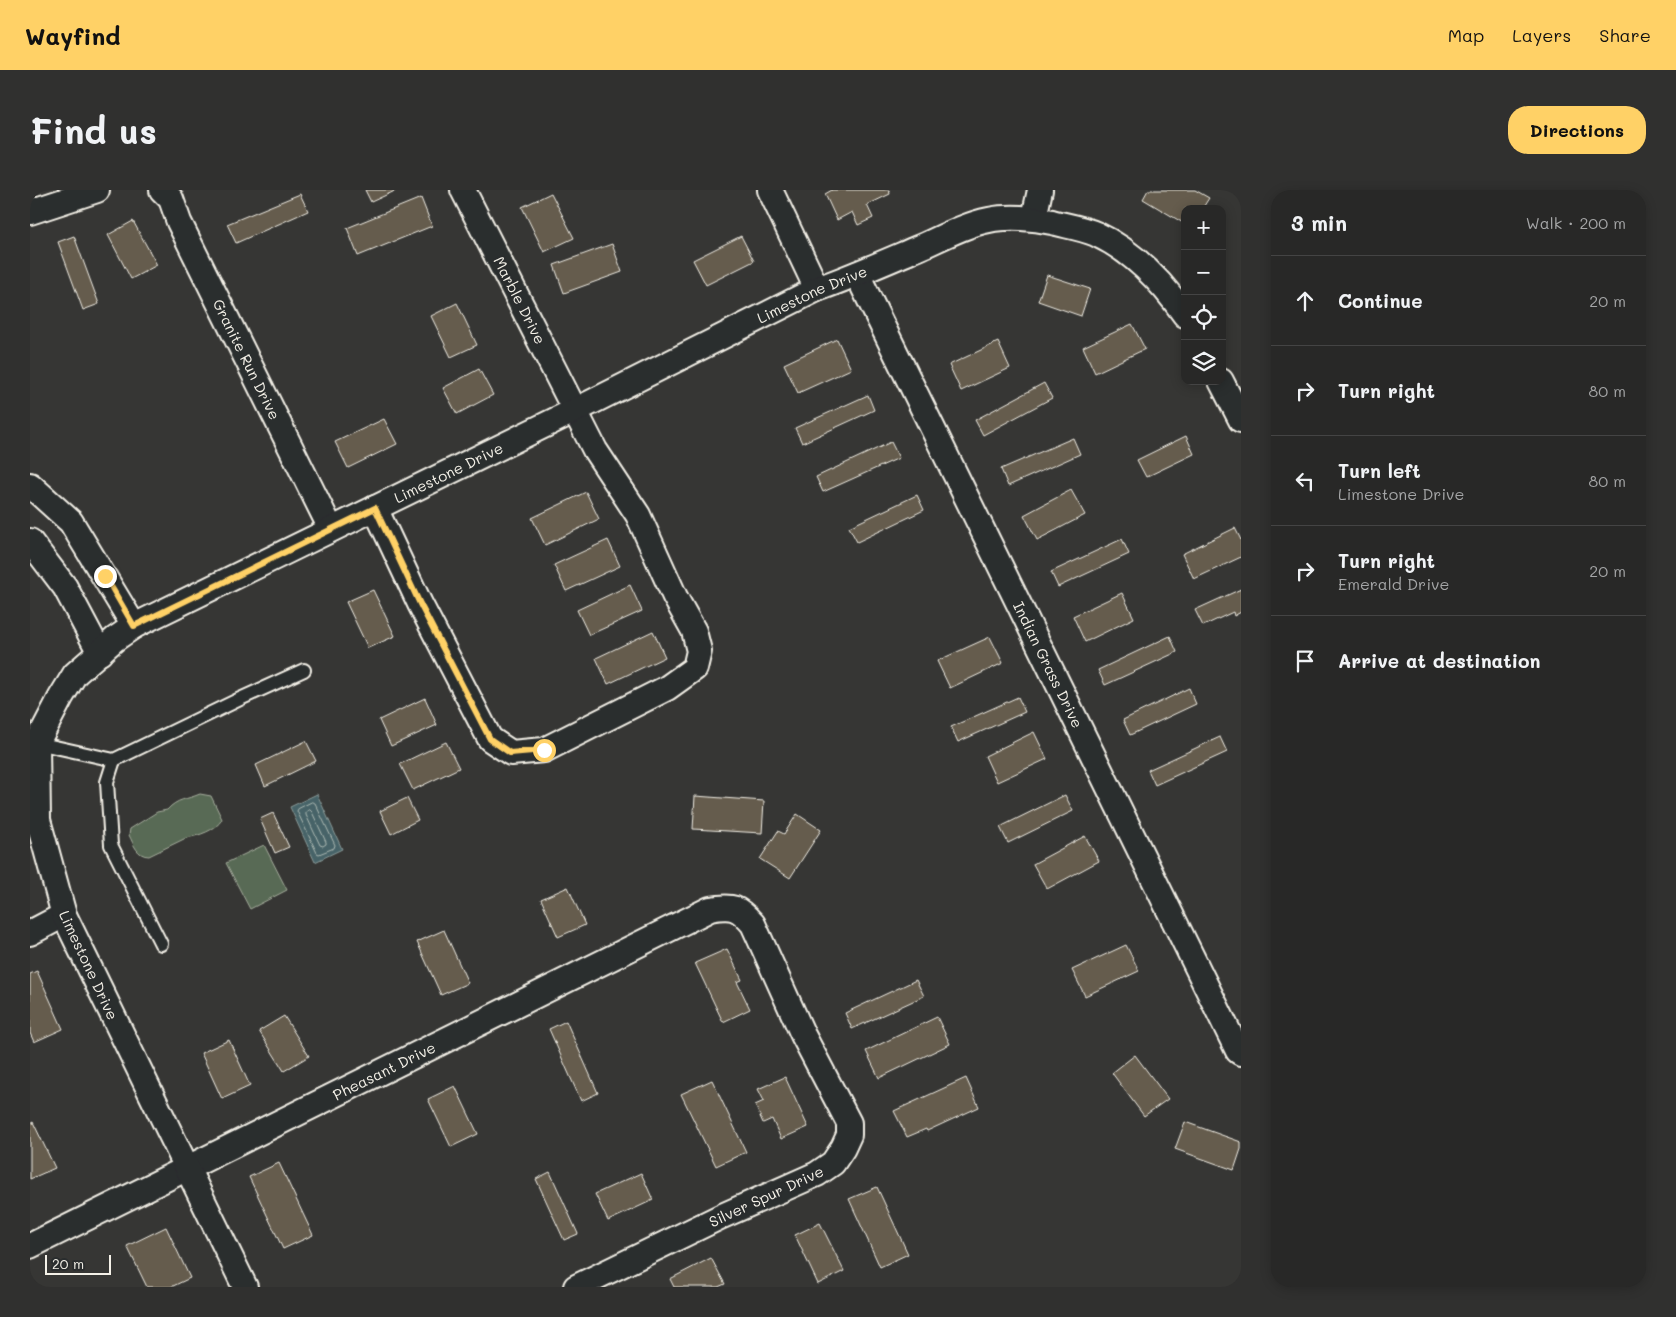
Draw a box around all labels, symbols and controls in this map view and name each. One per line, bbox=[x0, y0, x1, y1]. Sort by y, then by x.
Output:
text: Wayfind bbox=[25, 20, 121, 51]
text: Map bbox=[1448, 23, 1484, 47]
text: Layers bbox=[1512, 23, 1571, 47]
text: Share bbox=[1599, 23, 1651, 47]
button: Directions bbox=[1508, 106, 1646, 154]
text: Find us bbox=[30, 107, 157, 153]
map controls bbox=[1181, 205, 1226, 385]
button: + bbox=[1181, 205, 1226, 250]
text: 3 min bbox=[1291, 209, 1347, 236]
text: Walk · 200 m bbox=[1526, 212, 1626, 233]
button: − bbox=[1181, 250, 1226, 295]
street label: Marble Drive bbox=[489, 253, 551, 347]
street label: Limestone Drive bbox=[753, 261, 870, 328]
icon: ahead bbox=[1291, 287, 1319, 315]
text: Continue bbox=[1338, 288, 1423, 313]
text: 20 m bbox=[1589, 290, 1626, 311]
street label: Granite Run Drive bbox=[209, 295, 285, 423]
button: locate bbox=[1181, 295, 1226, 340]
button: layers bbox=[1181, 340, 1226, 385]
icon: right bbox=[1291, 377, 1319, 405]
text: Turn right bbox=[1338, 378, 1435, 403]
text: 80 m bbox=[1589, 380, 1626, 401]
street label: Limestone Drive bbox=[391, 437, 506, 507]
text: Turn left bbox=[1338, 458, 1421, 483]
icon: left bbox=[1291, 467, 1319, 495]
text: 80 m bbox=[1589, 470, 1626, 491]
text: Limestone Drive bbox=[1338, 483, 1464, 504]
text: Turn right bbox=[1338, 548, 1435, 573]
icon: right bbox=[1291, 557, 1319, 585]
text: 20 m bbox=[1589, 560, 1626, 581]
route end bbox=[94, 565, 117, 588]
text: Emerald Drive bbox=[1338, 573, 1449, 594]
street label: Indian Grass Drive bbox=[1009, 598, 1088, 731]
icon: arrive bbox=[1291, 647, 1319, 675]
text: Arrive at destination bbox=[1338, 648, 1541, 673]
route start bbox=[533, 739, 556, 762]
street label: Limestone Drive bbox=[55, 907, 123, 1023]
street label: Pheasant Drive bbox=[329, 1037, 439, 1105]
street label: Silver Spur Drive bbox=[705, 1161, 827, 1231]
scale bar bbox=[45, 1252, 111, 1275]
text: 20 m bbox=[52, 1254, 84, 1273]

